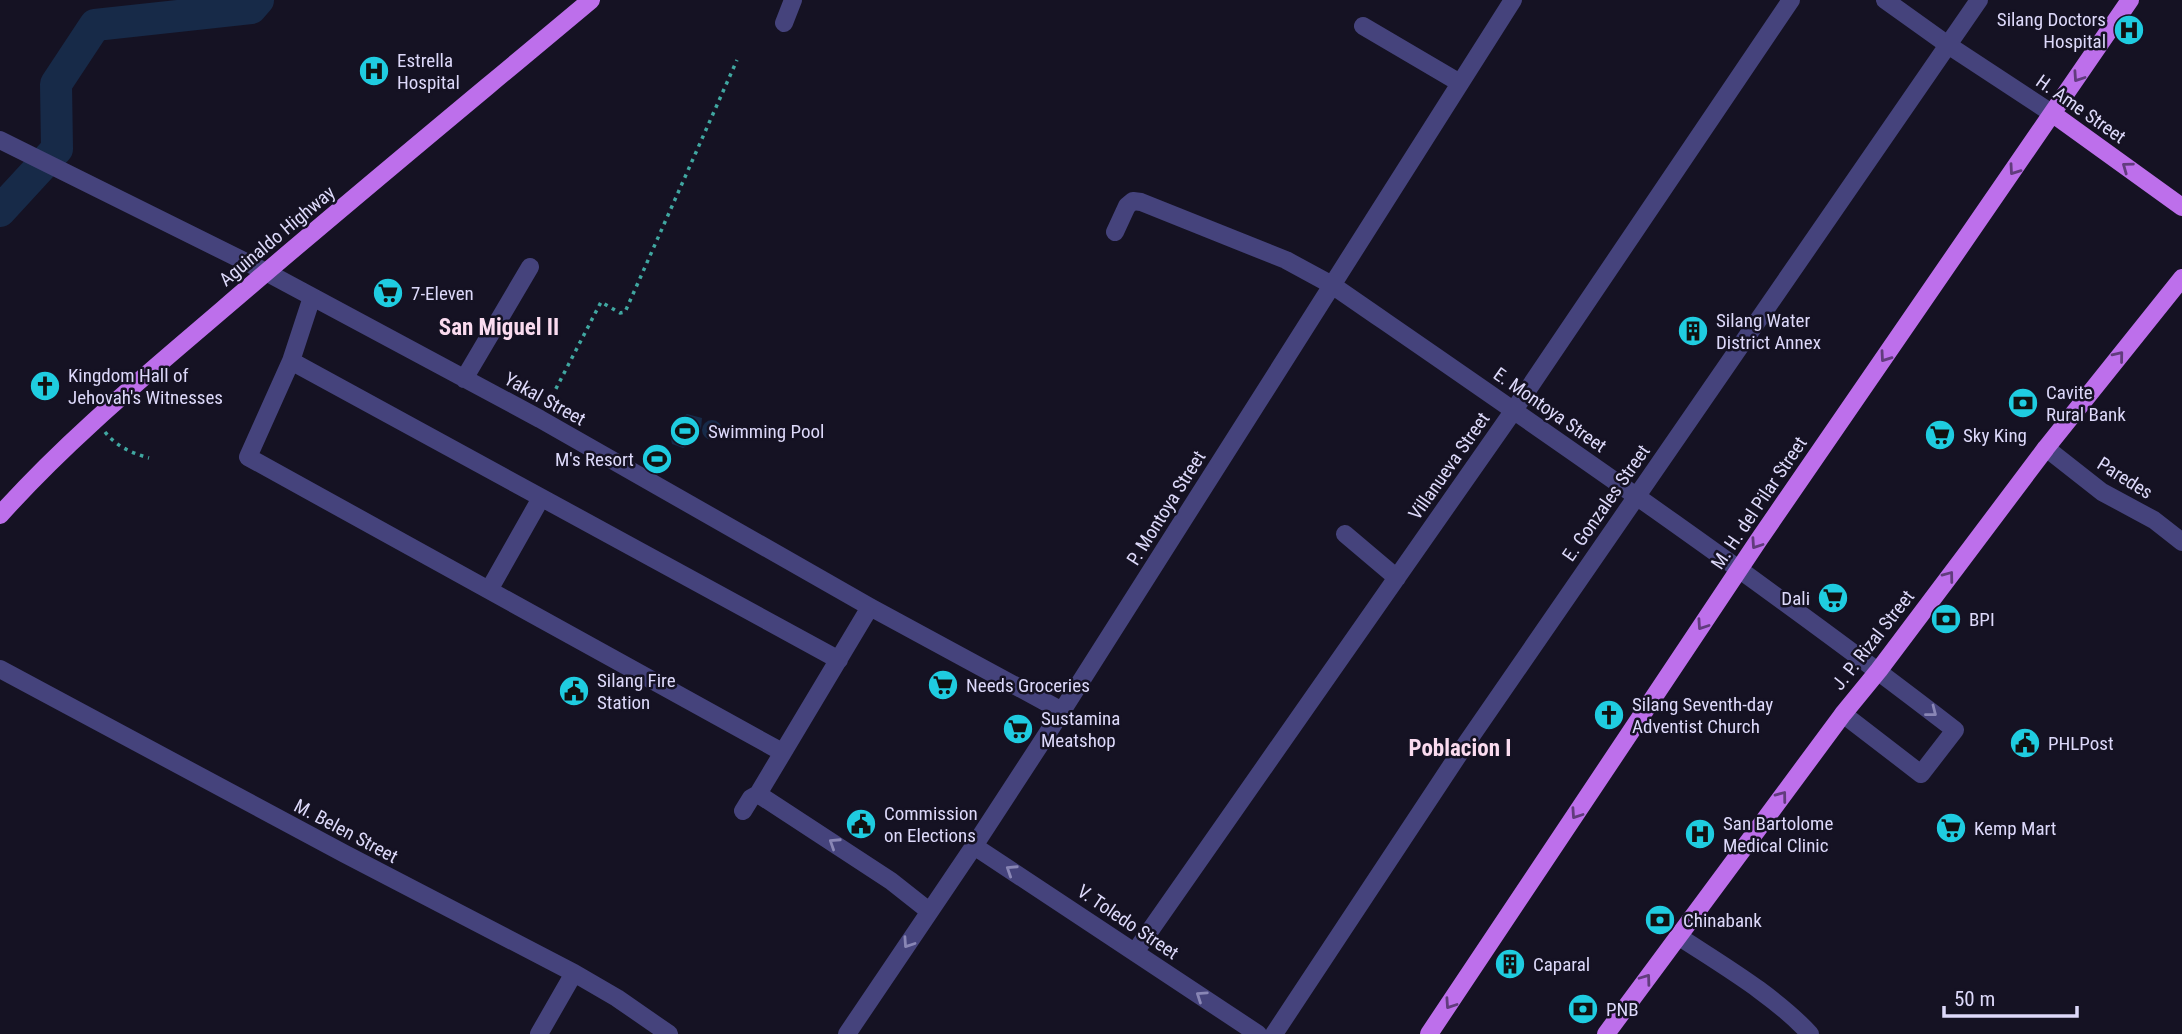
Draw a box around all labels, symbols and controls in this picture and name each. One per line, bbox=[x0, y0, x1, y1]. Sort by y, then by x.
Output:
place label: Silang Doctors Hospital bbox=[1997, 8, 2106, 53]
hospital icon: Silang Doctors Hospital bbox=[2112, 13, 2146, 47]
place label: Estrella Hospital bbox=[397, 49, 460, 94]
hospital icon: Estrella Hospital bbox=[357, 54, 391, 88]
one-way arrow bbox=[2074, 69, 2086, 82]
street label: H. Ame Street bbox=[2032, 70, 2130, 148]
one-way arrow bbox=[2010, 162, 2022, 175]
one-way arrow bbox=[2122, 163, 2135, 176]
street label: Aguinaldo Highway bbox=[215, 181, 340, 291]
supermarket icon: 7-Eleven bbox=[371, 276, 405, 310]
place label: 7-Eleven bbox=[411, 282, 474, 305]
place label: Silang Water District Annex bbox=[1716, 309, 1821, 354]
district label: San Miguel II bbox=[439, 314, 559, 341]
building icon: Silang Water District Annex bbox=[1676, 314, 1710, 348]
one-way arrow bbox=[1881, 349, 1893, 362]
one-way arrow bbox=[2111, 351, 2123, 364]
street label: E. Montoya Street bbox=[1489, 363, 1611, 457]
place label: Kingdom Hall of Jehovah's Witnesses bbox=[68, 364, 223, 409]
street label: Yakal Street bbox=[500, 367, 590, 431]
church icon: Kingdom Hall of Jehovah's Witnesses bbox=[28, 369, 62, 403]
place label: Cavite Rural Bank bbox=[2046, 381, 2126, 426]
bank icon: Cavite Rural Bank bbox=[2006, 386, 2040, 420]
street label: Villanueva Street bbox=[1403, 408, 1495, 524]
sports icon: Swimming Pool bbox=[668, 414, 702, 448]
supermarket icon: Sky King bbox=[1923, 418, 1957, 452]
place label: Swimming Pool bbox=[708, 420, 824, 443]
place label: Sky King bbox=[1963, 424, 2027, 447]
street label: M. H. del Pilar Street bbox=[1706, 432, 1812, 574]
street label: E. Gonzales Street bbox=[1557, 440, 1655, 566]
sports icon: M's Resort bbox=[640, 442, 674, 476]
street label: P. Montoya Street bbox=[1122, 447, 1210, 569]
place label: M's Resort bbox=[555, 448, 634, 471]
street label: Paredes bbox=[2093, 452, 2157, 504]
one-way arrow bbox=[1752, 536, 1764, 549]
one-way arrow bbox=[1941, 571, 1954, 584]
supermarket icon: Dali bbox=[1816, 581, 1850, 615]
street label: J. P. Rizal Street bbox=[1827, 585, 1919, 695]
place label: Dali bbox=[1781, 587, 1810, 610]
bank icon: BPI bbox=[1929, 602, 1963, 636]
place label: BPI bbox=[1969, 608, 1995, 631]
one-way arrow bbox=[1698, 617, 1710, 630]
supermarket icon: Needs Groceries bbox=[926, 668, 960, 702]
place label: Silang Fire Station bbox=[597, 669, 676, 714]
public building icon: Silang Fire Station bbox=[557, 674, 591, 708]
place label: Needs Groceries bbox=[966, 674, 1090, 697]
place label: Silang Seventh-day Adventist Church bbox=[1632, 693, 1773, 738]
church icon: Silang Seventh-day Adventist Church bbox=[1592, 698, 1626, 732]
one-way arrow bbox=[1925, 703, 1937, 716]
place label: Sustamina Meatshop bbox=[1041, 707, 1120, 752]
supermarket icon: Sustamina Meatshop bbox=[1001, 712, 1035, 746]
public building icon: PHLPost bbox=[2008, 726, 2042, 760]
place label: PHLPost bbox=[2048, 732, 2114, 755]
district label: Poblacion I bbox=[1408, 735, 1512, 762]
one-way arrow bbox=[1773, 791, 1786, 804]
street label: M. Belen Street bbox=[290, 794, 402, 868]
place label: Commission on Elections bbox=[884, 802, 978, 847]
one-way arrow bbox=[1572, 806, 1584, 819]
public building icon: Commission on Elections bbox=[844, 807, 878, 841]
supermarket icon: Kemp Mart bbox=[1934, 811, 1968, 845]
place label: San Bartolome Medical Clinic bbox=[1723, 812, 1833, 857]
hospital icon: San Bartolome Medical Clinic bbox=[1683, 817, 1717, 851]
place label: Kemp Mart bbox=[1974, 817, 2056, 840]
one-way arrow bbox=[828, 838, 841, 851]
one-way arrow bbox=[1006, 866, 1019, 879]
street label: V. Toledo Street bbox=[1073, 880, 1183, 964]
bank icon: Chinabank bbox=[1643, 903, 1677, 937]
place label: Chinabank bbox=[1683, 909, 1762, 932]
one-way arrow bbox=[903, 935, 916, 948]
building icon: Caparal bbox=[1493, 947, 1527, 981]
place label: Caparal bbox=[1533, 953, 1590, 976]
one-way arrow bbox=[1638, 974, 1650, 987]
scale bar bbox=[1944, 974, 2077, 1018]
text: 50 m bbox=[1954, 987, 1995, 1011]
one-way arrow bbox=[1196, 992, 1209, 1004]
bank icon: PNB bbox=[1566, 992, 1600, 1026]
one-way arrow bbox=[1445, 996, 1458, 1009]
place label: PNB bbox=[1606, 998, 1639, 1021]

